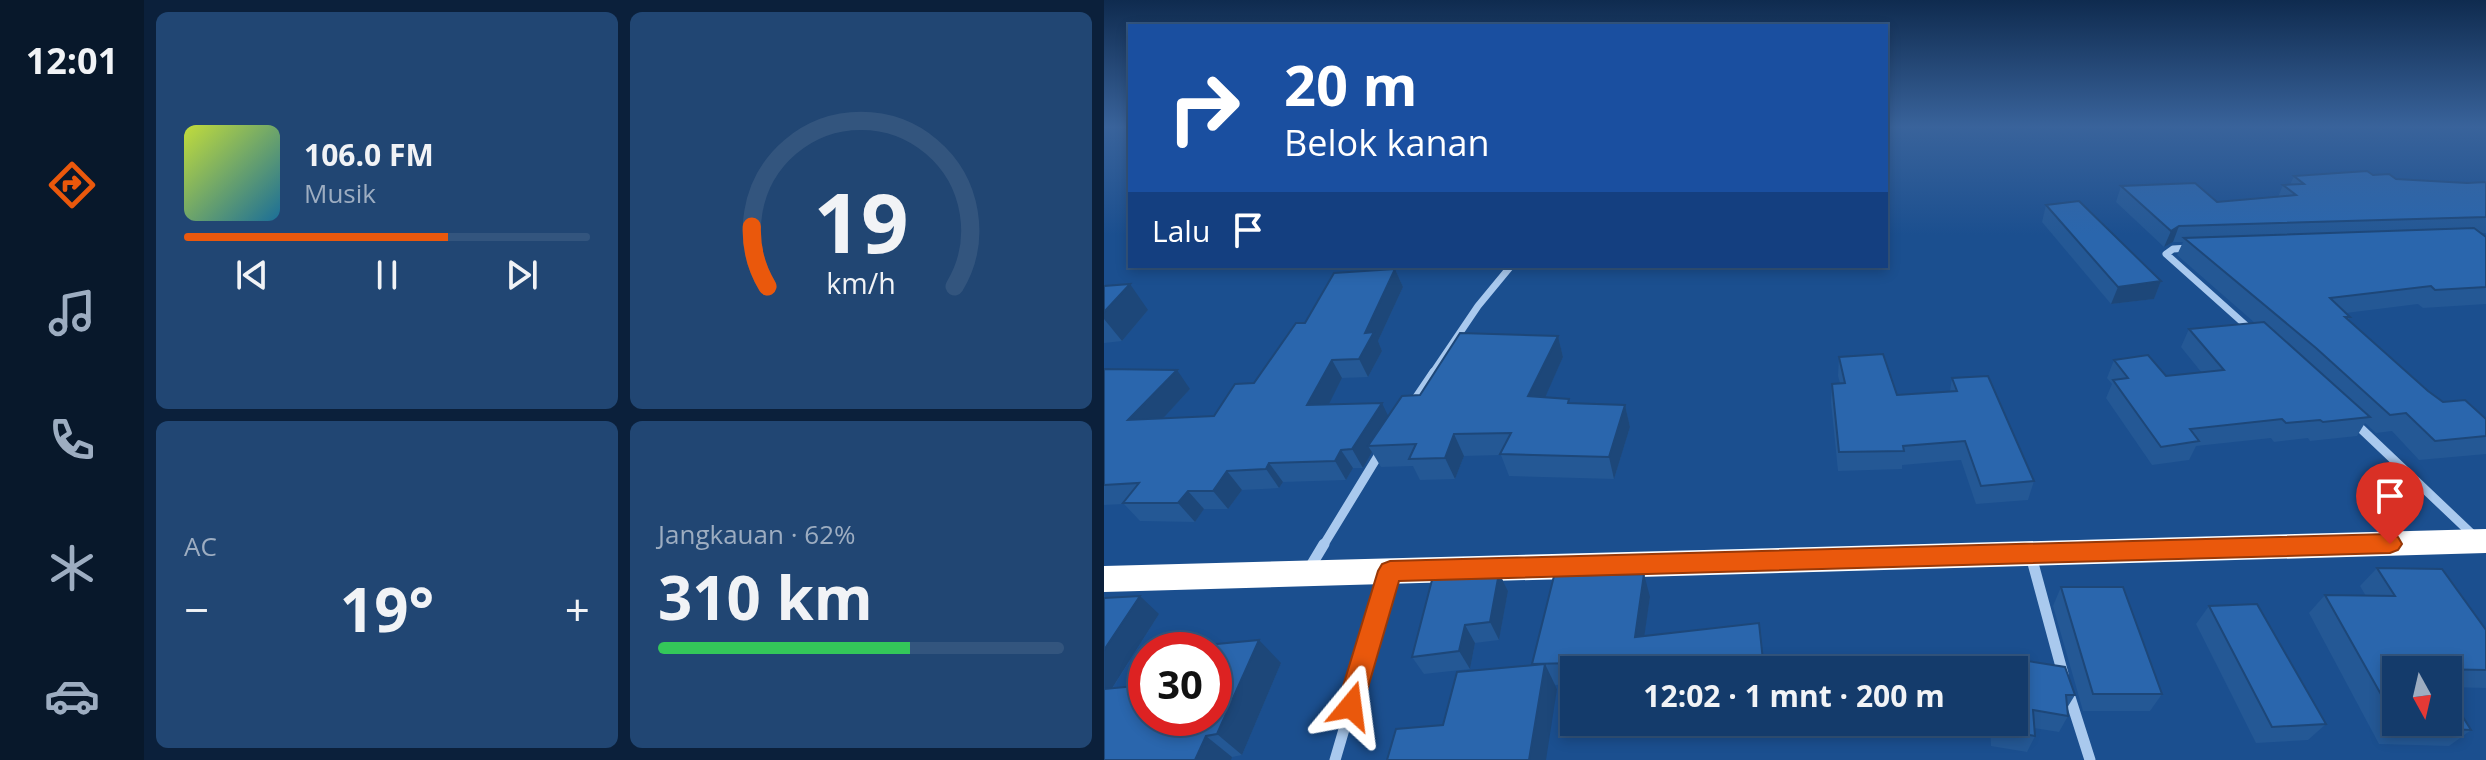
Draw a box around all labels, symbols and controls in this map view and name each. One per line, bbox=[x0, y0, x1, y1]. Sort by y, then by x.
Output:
text: 12:01 bbox=[26, 36, 118, 85]
text: 20 m bbox=[1284, 46, 1418, 122]
icon: right bbox=[1152, 56, 1256, 160]
text: Belok kanan bbox=[1284, 118, 1490, 167]
text: 106.0 FM bbox=[304, 134, 434, 175]
icon: directions bbox=[44, 157, 100, 213]
text: 19 bbox=[813, 163, 909, 276]
text: Musik bbox=[304, 175, 376, 211]
icon: arrive bbox=[1226, 208, 1270, 252]
text: Lalu bbox=[1152, 210, 1210, 251]
icon: previous bbox=[230, 253, 274, 297]
icon: pause bbox=[365, 253, 409, 297]
icon: next bbox=[500, 253, 544, 297]
text: km/h bbox=[826, 263, 896, 302]
icon: music bbox=[44, 285, 100, 341]
icon: phone bbox=[44, 412, 100, 468]
pin bbox=[2356, 462, 2424, 544]
icon: arrive bbox=[2368, 474, 2412, 518]
text: Jangkauan · 62% bbox=[658, 516, 856, 552]
text: AC bbox=[184, 528, 217, 564]
icon: climate bbox=[44, 540, 100, 596]
text: 310 km bbox=[658, 556, 873, 638]
text: 19° bbox=[340, 568, 434, 650]
text: − bbox=[184, 579, 209, 639]
text: + bbox=[565, 579, 590, 639]
speed limit sign: 30 bbox=[1128, 632, 1232, 736]
north arrow bbox=[2382, 656, 2462, 736]
map controls bbox=[2382, 656, 2462, 736]
position arrow bbox=[1309, 664, 1393, 748]
icon: car bbox=[44, 668, 100, 724]
text: 12:02 · 1 mnt · 200 m bbox=[1643, 675, 1945, 716]

